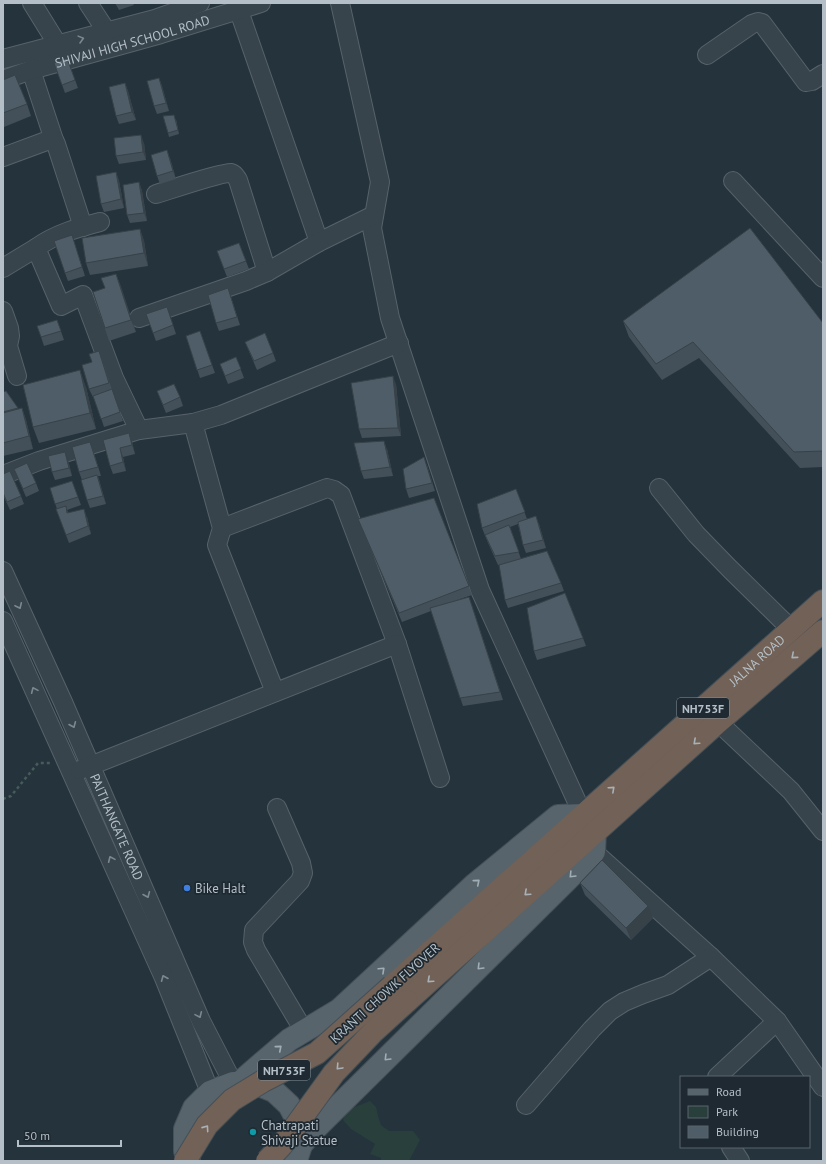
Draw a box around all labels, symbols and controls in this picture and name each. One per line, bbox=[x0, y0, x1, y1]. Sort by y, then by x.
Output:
street label: SHIVAJI HIGH SCHOOL ROAD bbox=[53, 11, 212, 71]
one-way arrow bbox=[78, 35, 85, 43]
one-way arrow bbox=[14, 602, 22, 610]
street label: JALNA ROAD bbox=[724, 631, 788, 690]
one-way arrow bbox=[791, 652, 798, 659]
one-way arrow bbox=[31, 686, 39, 694]
road number: NH753F bbox=[677, 698, 729, 718]
one-way arrow bbox=[68, 720, 76, 728]
one-way arrow bbox=[693, 737, 700, 744]
street label: PAITHANGATE ROAD bbox=[86, 771, 147, 883]
one-way arrow bbox=[607, 787, 615, 794]
one-way arrow bbox=[107, 856, 115, 863]
one-way arrow bbox=[569, 870, 577, 878]
one-way arrow bbox=[473, 879, 480, 886]
place label: Bike Halt bbox=[195, 880, 246, 897]
marker: Bike Halt bbox=[182, 883, 192, 893]
one-way arrow bbox=[524, 888, 531, 895]
one-way arrow bbox=[142, 891, 150, 899]
street label: KRANTI CHOWK FLYOVER bbox=[326, 939, 444, 1047]
one-way arrow bbox=[477, 962, 485, 970]
one-way arrow bbox=[377, 967, 385, 975]
one-way arrow bbox=[161, 975, 169, 982]
one-way arrow bbox=[427, 975, 435, 983]
one-way arrow bbox=[194, 1011, 202, 1018]
one-way arrow bbox=[274, 1046, 282, 1053]
one-way arrow bbox=[384, 1053, 392, 1061]
road number: NH753F bbox=[258, 1060, 310, 1080]
one-way arrow bbox=[336, 1062, 344, 1070]
legend bbox=[680, 1076, 810, 1148]
text: Road bbox=[716, 1084, 741, 1099]
text: Park bbox=[716, 1104, 738, 1119]
place label: Chatrapati Shivaji Statue bbox=[261, 1117, 337, 1149]
scale bar bbox=[18, 1122, 121, 1148]
text: Building bbox=[716, 1124, 759, 1139]
one-way arrow bbox=[201, 1126, 208, 1133]
marker: Chatrapati Shivaji Statue bbox=[248, 1127, 258, 1137]
text: 50 m bbox=[24, 1128, 50, 1143]

